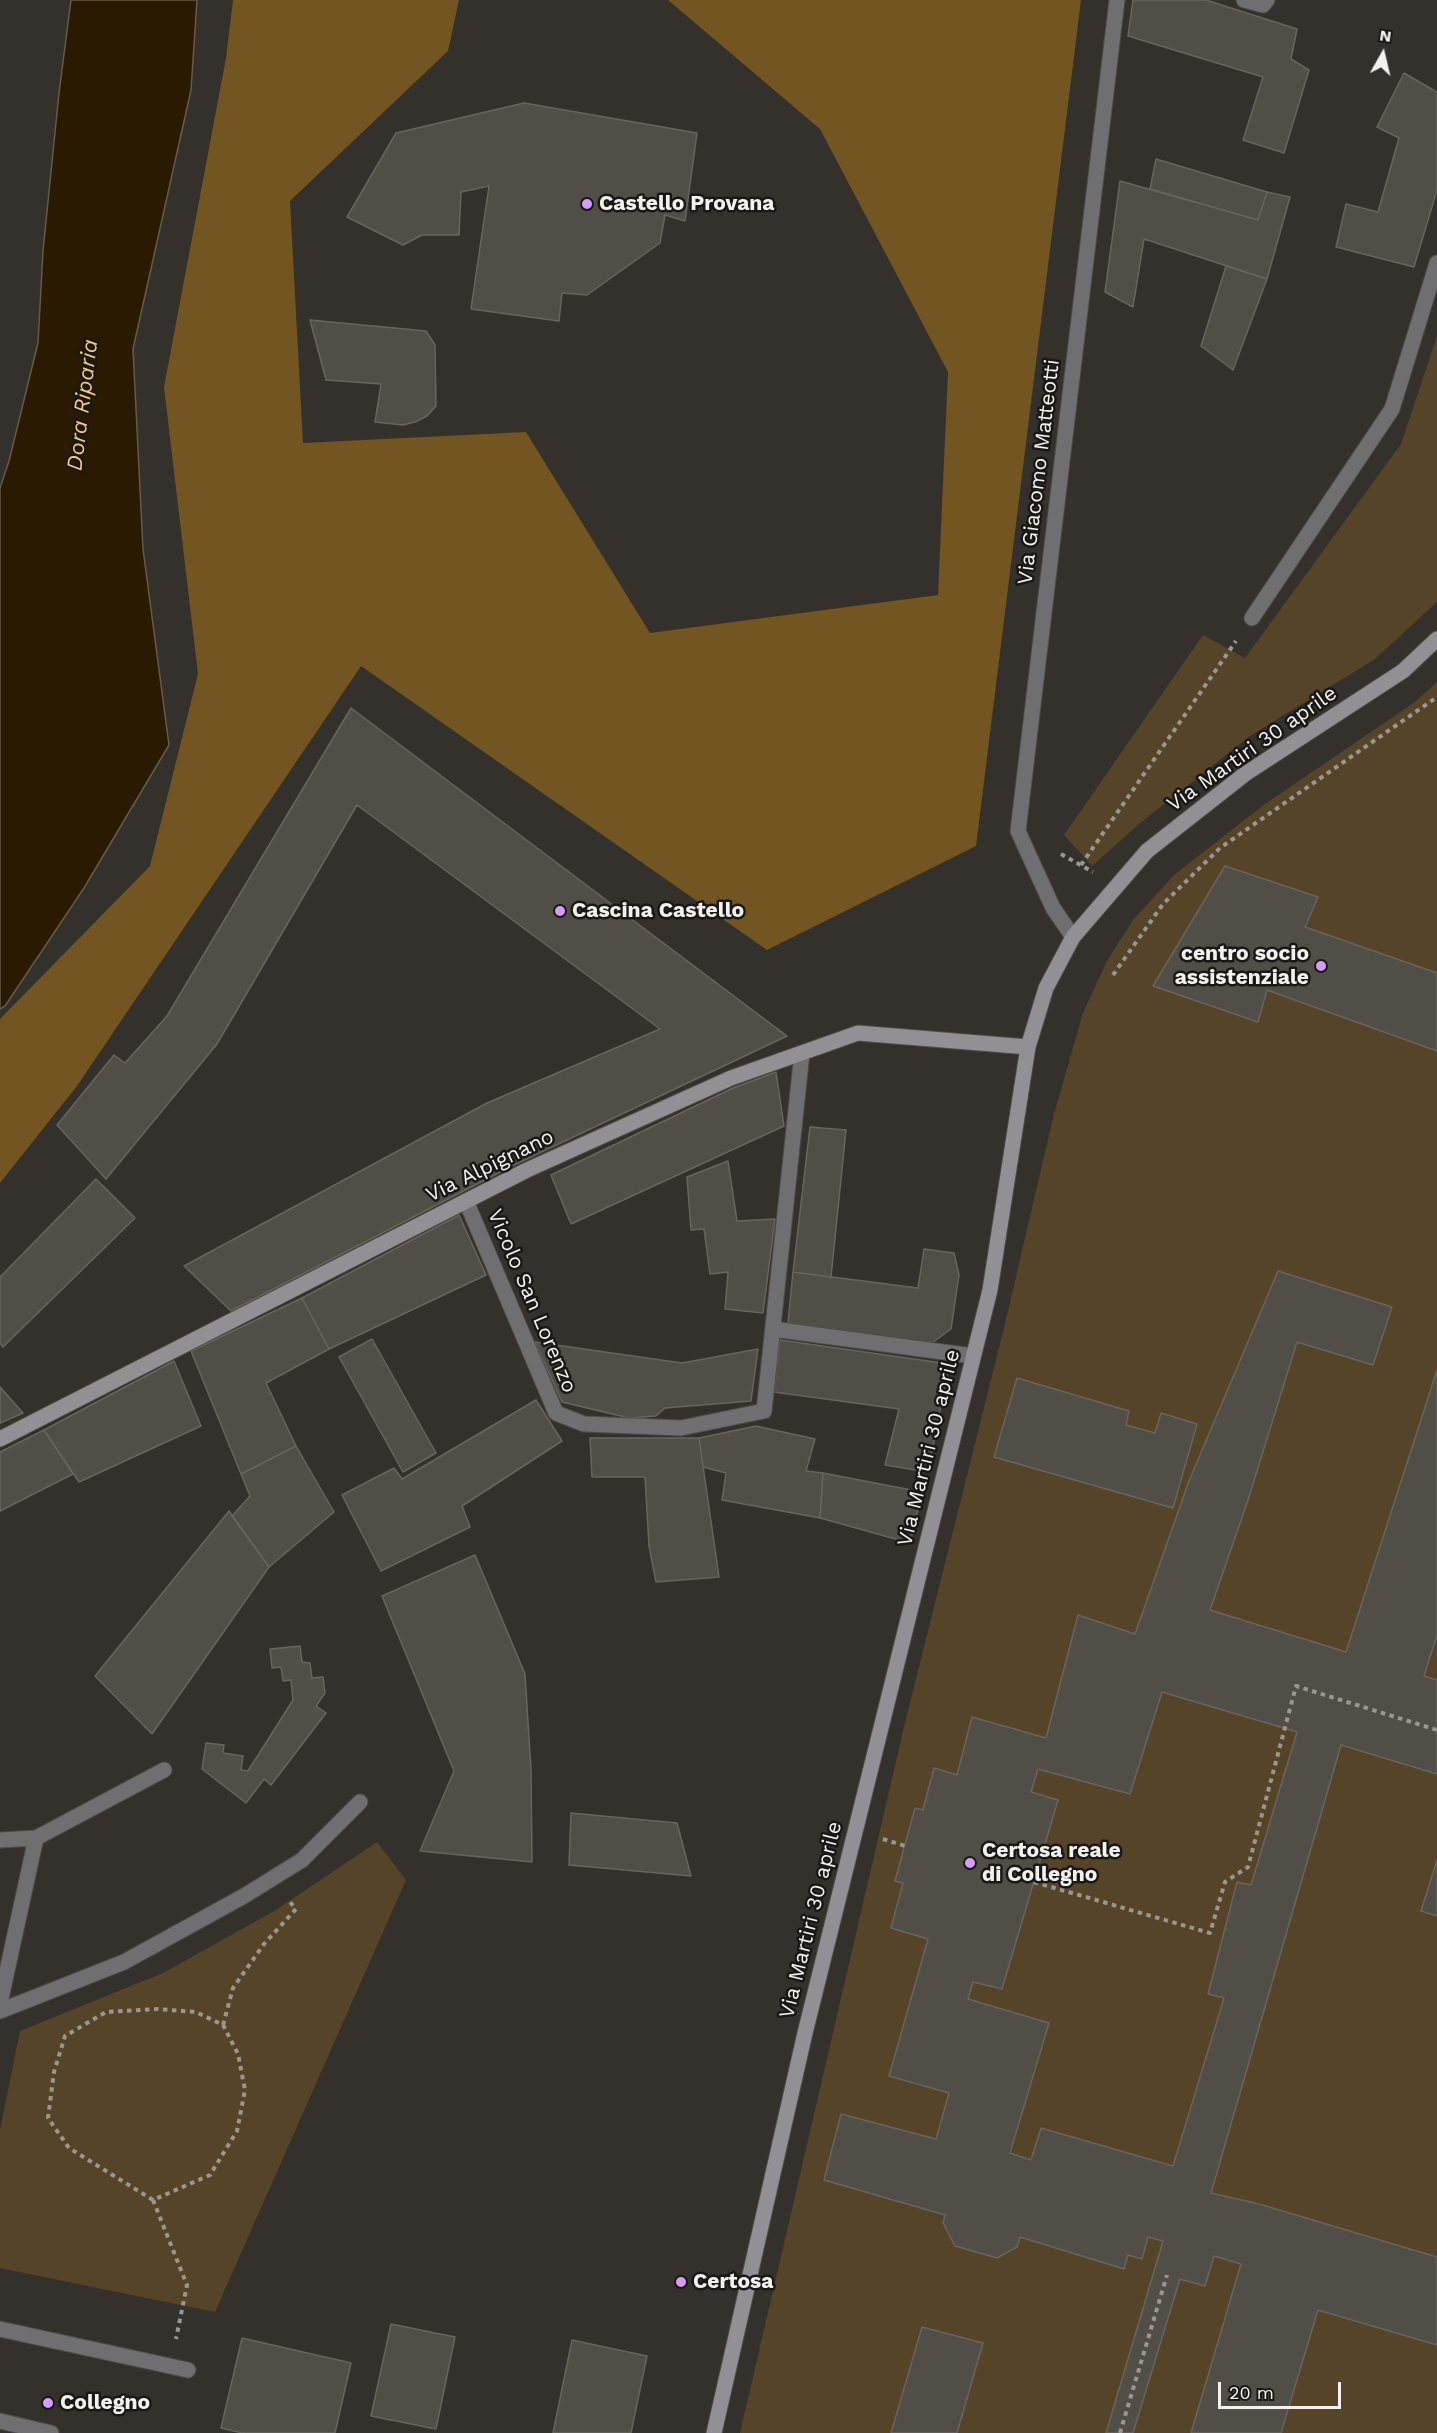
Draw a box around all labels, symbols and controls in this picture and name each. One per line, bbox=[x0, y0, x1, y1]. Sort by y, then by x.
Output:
north arrow bbox=[1353, 24, 1413, 84]
text: N bbox=[1378, 25, 1393, 46]
place label: Castello Provana bbox=[599, 191, 775, 217]
marker: Castello Provana bbox=[580, 197, 594, 211]
water label: Dora Riparia bbox=[62, 338, 104, 472]
street label: Via Giacomo Matteotti bbox=[1013, 358, 1065, 586]
street label: Via Martiri 30 aprile bbox=[1162, 681, 1342, 817]
place label: Cascina Castello bbox=[572, 898, 744, 924]
marker: Cascina Castello bbox=[553, 904, 567, 918]
place label: centro socio assistenziale bbox=[1175, 941, 1309, 991]
marker: centro socio assistenziale bbox=[1314, 959, 1328, 973]
street label: Via Alpignano bbox=[422, 1124, 558, 1208]
street label: Vicolo San Lorenzo bbox=[482, 1205, 582, 1397]
street label: Via Martiri 30 aprile bbox=[892, 1347, 966, 1549]
street label: Via Martiri 30 aprile bbox=[774, 1819, 848, 2021]
place label: Certosa reale di Collegno bbox=[982, 1838, 1121, 1888]
marker: Certosa reale di Collegno bbox=[963, 1856, 977, 1870]
place label: Certosa bbox=[693, 2269, 773, 2295]
marker: Certosa bbox=[674, 2275, 688, 2289]
scale bar bbox=[1221, 2370, 1344, 2408]
text: 20 m bbox=[1229, 2382, 1274, 2403]
place label: Collegno bbox=[60, 2390, 150, 2416]
marker: Collegno bbox=[41, 2396, 55, 2410]

